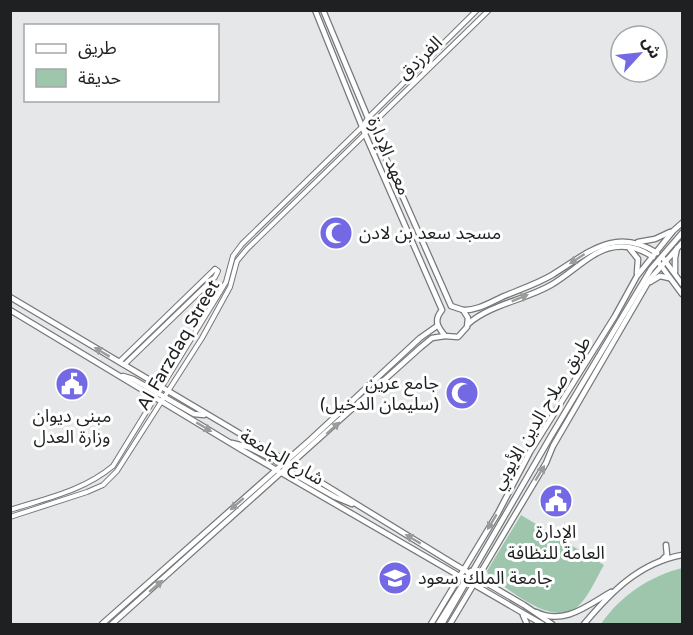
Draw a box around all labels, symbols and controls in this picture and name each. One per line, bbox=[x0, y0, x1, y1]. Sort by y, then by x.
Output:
legend bbox=[24, 24, 219, 102]
north arrow bbox=[609, 24, 669, 84]
street label: الفرزدق bbox=[393, 31, 447, 85]
text: ش bbox=[638, 33, 665, 62]
text: طريق bbox=[78, 37, 117, 59]
text: حديقة bbox=[78, 67, 121, 89]
street label: معهد الإدارة bbox=[362, 113, 415, 199]
mosque icon: مسجد سعد بن لادن bbox=[318, 215, 354, 251]
place label: مسجد سعد بن لادن bbox=[359, 222, 501, 244]
one-way arrow bbox=[569, 253, 585, 265]
street label: Al Farzdaq Street bbox=[132, 276, 224, 414]
one-way arrow bbox=[511, 293, 529, 302]
street label: طريق صلاح الدين الأيوبي bbox=[486, 332, 597, 495]
one-way arrow bbox=[94, 347, 110, 358]
public building icon: مبنى ديوان وزارة العدل bbox=[54, 366, 90, 402]
place label: جامع عرين (سليمان الدخيل) bbox=[320, 372, 439, 415]
mosque icon: جامع عرين (سليمان الدخيل) bbox=[444, 375, 480, 411]
place label: مبنى ديوان وزارة العدل bbox=[33, 405, 111, 448]
one-way arrow bbox=[196, 422, 212, 433]
one-way arrow bbox=[325, 422, 340, 435]
street label: شارع الجامعة bbox=[235, 424, 328, 492]
one-way arrow bbox=[534, 465, 545, 481]
public building icon: الإدارة العامة للنظافة bbox=[538, 483, 574, 519]
one-way arrow bbox=[230, 497, 245, 510]
one-way arrow bbox=[487, 514, 497, 531]
place label: الإدارة العامة للنظافة bbox=[507, 521, 605, 564]
one-way arrow bbox=[404, 534, 421, 544]
school or university icon: جامعة الملك سعود bbox=[377, 560, 413, 596]
place label: جامعة الملك سعود bbox=[418, 567, 553, 589]
one-way arrow bbox=[148, 580, 163, 593]

